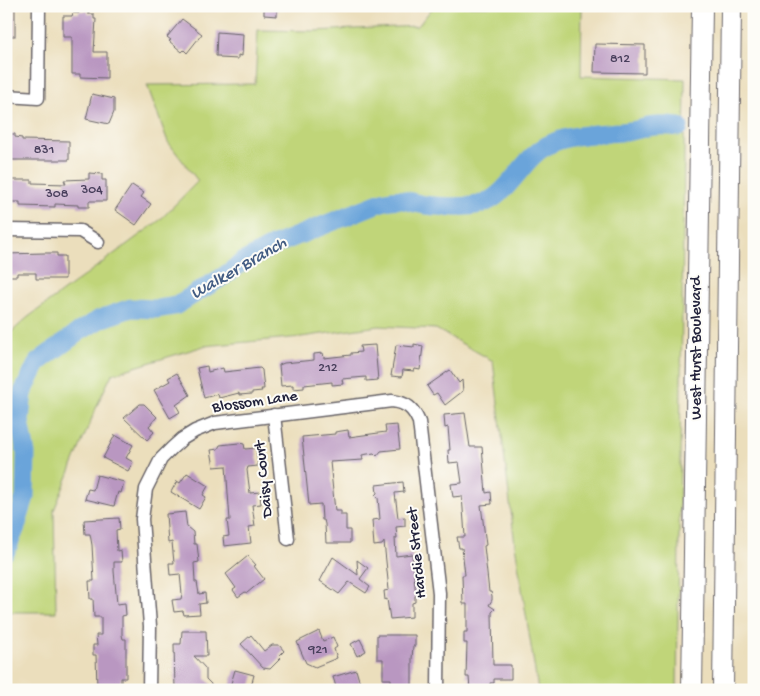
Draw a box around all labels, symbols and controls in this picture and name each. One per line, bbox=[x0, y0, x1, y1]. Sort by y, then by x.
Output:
house number: 812 bbox=[610, 51, 630, 68]
house number: 831 bbox=[34, 142, 54, 159]
house number: 304 bbox=[80, 182, 103, 199]
house number: 308 bbox=[45, 186, 69, 203]
water label: Walker Branch bbox=[187, 233, 291, 305]
street label: West Hurst Boulevard bbox=[688, 275, 707, 420]
house number: 212 bbox=[318, 360, 338, 377]
street label: Blossom Lane bbox=[210, 388, 300, 419]
street label: Daisy Court bbox=[251, 438, 279, 519]
street label: Hardie Street bbox=[404, 505, 432, 599]
house number: 921 bbox=[307, 642, 328, 659]

